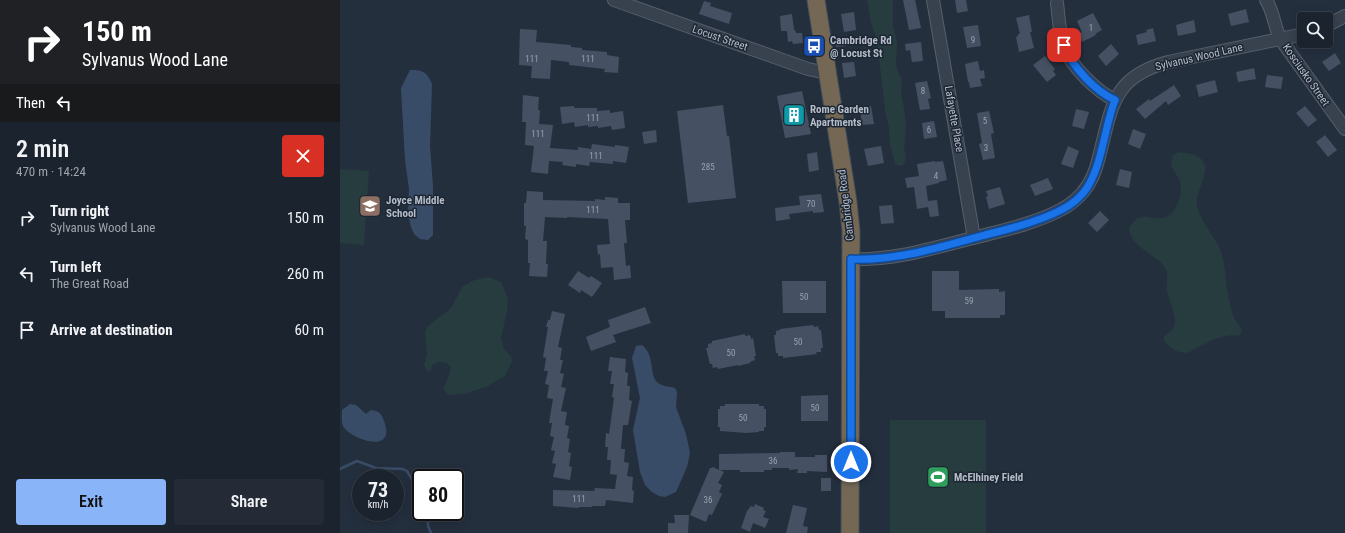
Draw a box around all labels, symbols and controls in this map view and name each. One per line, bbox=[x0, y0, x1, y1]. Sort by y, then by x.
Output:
map controls bbox=[1297, 12, 1333, 48]
button: search bbox=[1297, 12, 1333, 48]
text: 150 m bbox=[82, 15, 152, 48]
icon: right bbox=[16, 16, 68, 68]
street label: Locust Street bbox=[691, 22, 749, 54]
house number: 1 bbox=[1089, 23, 1093, 33]
pin bbox=[1047, 28, 1081, 62]
bus stop icon: Cambridge Rd @ Locust St bbox=[801, 33, 827, 59]
place label: Cambridge Rd @ Locust St bbox=[830, 34, 892, 60]
icon: arrive bbox=[1053, 34, 1075, 56]
house number: 9 bbox=[971, 35, 975, 45]
street label: Sylvanus Wood Lane bbox=[1154, 41, 1244, 73]
street label: Kosciusko Street bbox=[1280, 41, 1332, 109]
text: Sylvanus Wood Lane bbox=[82, 49, 228, 70]
house number: 111 bbox=[525, 54, 539, 64]
house number: 111 bbox=[581, 54, 595, 64]
street label: Lafayette Place bbox=[942, 85, 966, 153]
house number: 8 bbox=[921, 86, 925, 96]
icon: left bbox=[53, 92, 75, 114]
text: Then bbox=[16, 94, 45, 112]
building icon: Rome Garden Apartments bbox=[781, 102, 807, 128]
place label: Rome Garden Apartments bbox=[810, 103, 869, 129]
house number: 111 bbox=[586, 113, 600, 123]
house number: 5 bbox=[983, 116, 988, 126]
house number: 6 bbox=[927, 125, 931, 135]
house number: 111 bbox=[531, 129, 545, 139]
text: 2 min bbox=[16, 135, 69, 163]
button: close bbox=[282, 135, 324, 177]
house number: 3 bbox=[984, 143, 988, 153]
house number: 111 bbox=[589, 151, 603, 161]
house number: 285 bbox=[701, 162, 715, 172]
text: 470 m · 14:24 bbox=[16, 164, 86, 179]
street label: Cambridge Road bbox=[835, 169, 857, 241]
house number: 4 bbox=[934, 171, 939, 181]
school or university icon: Joyce Middle School bbox=[357, 193, 383, 219]
place label: Joyce Middle School bbox=[386, 194, 445, 220]
house number: 70 bbox=[807, 199, 815, 209]
text: Turn right bbox=[50, 202, 109, 220]
house number: 111 bbox=[586, 205, 600, 215]
icon: right bbox=[16, 207, 38, 229]
text: 150 m bbox=[287, 209, 324, 227]
text: Sylvanus Wood Lane bbox=[50, 220, 155, 235]
text: Turn left bbox=[50, 258, 101, 276]
icon: left bbox=[16, 263, 38, 285]
text: 260 m bbox=[287, 265, 324, 283]
text: The Great Road bbox=[50, 276, 129, 291]
house number: 50 bbox=[800, 292, 808, 302]
house number: 59 bbox=[965, 296, 973, 306]
icon: arrive bbox=[16, 319, 38, 341]
text: Arrive at destination bbox=[50, 321, 173, 339]
text: 60 m bbox=[294, 321, 324, 339]
house number: 50 bbox=[794, 337, 802, 347]
house number: 50 bbox=[727, 348, 735, 358]
house number: 50 bbox=[811, 403, 819, 413]
house number: 50 bbox=[739, 413, 747, 423]
position arrow bbox=[830, 441, 872, 483]
house number: 36 bbox=[769, 456, 777, 466]
sports icon: McElhiney Field bbox=[925, 464, 951, 490]
speed limit sign: 80 bbox=[412, 469, 464, 521]
place label: McElhiney Field bbox=[954, 471, 1023, 484]
text: 73 bbox=[368, 478, 388, 502]
button: Exit bbox=[16, 479, 166, 525]
button: Share bbox=[174, 479, 324, 525]
house number: 111 bbox=[572, 494, 586, 504]
house number: 36 bbox=[704, 495, 712, 505]
text: km/h bbox=[368, 499, 388, 510]

